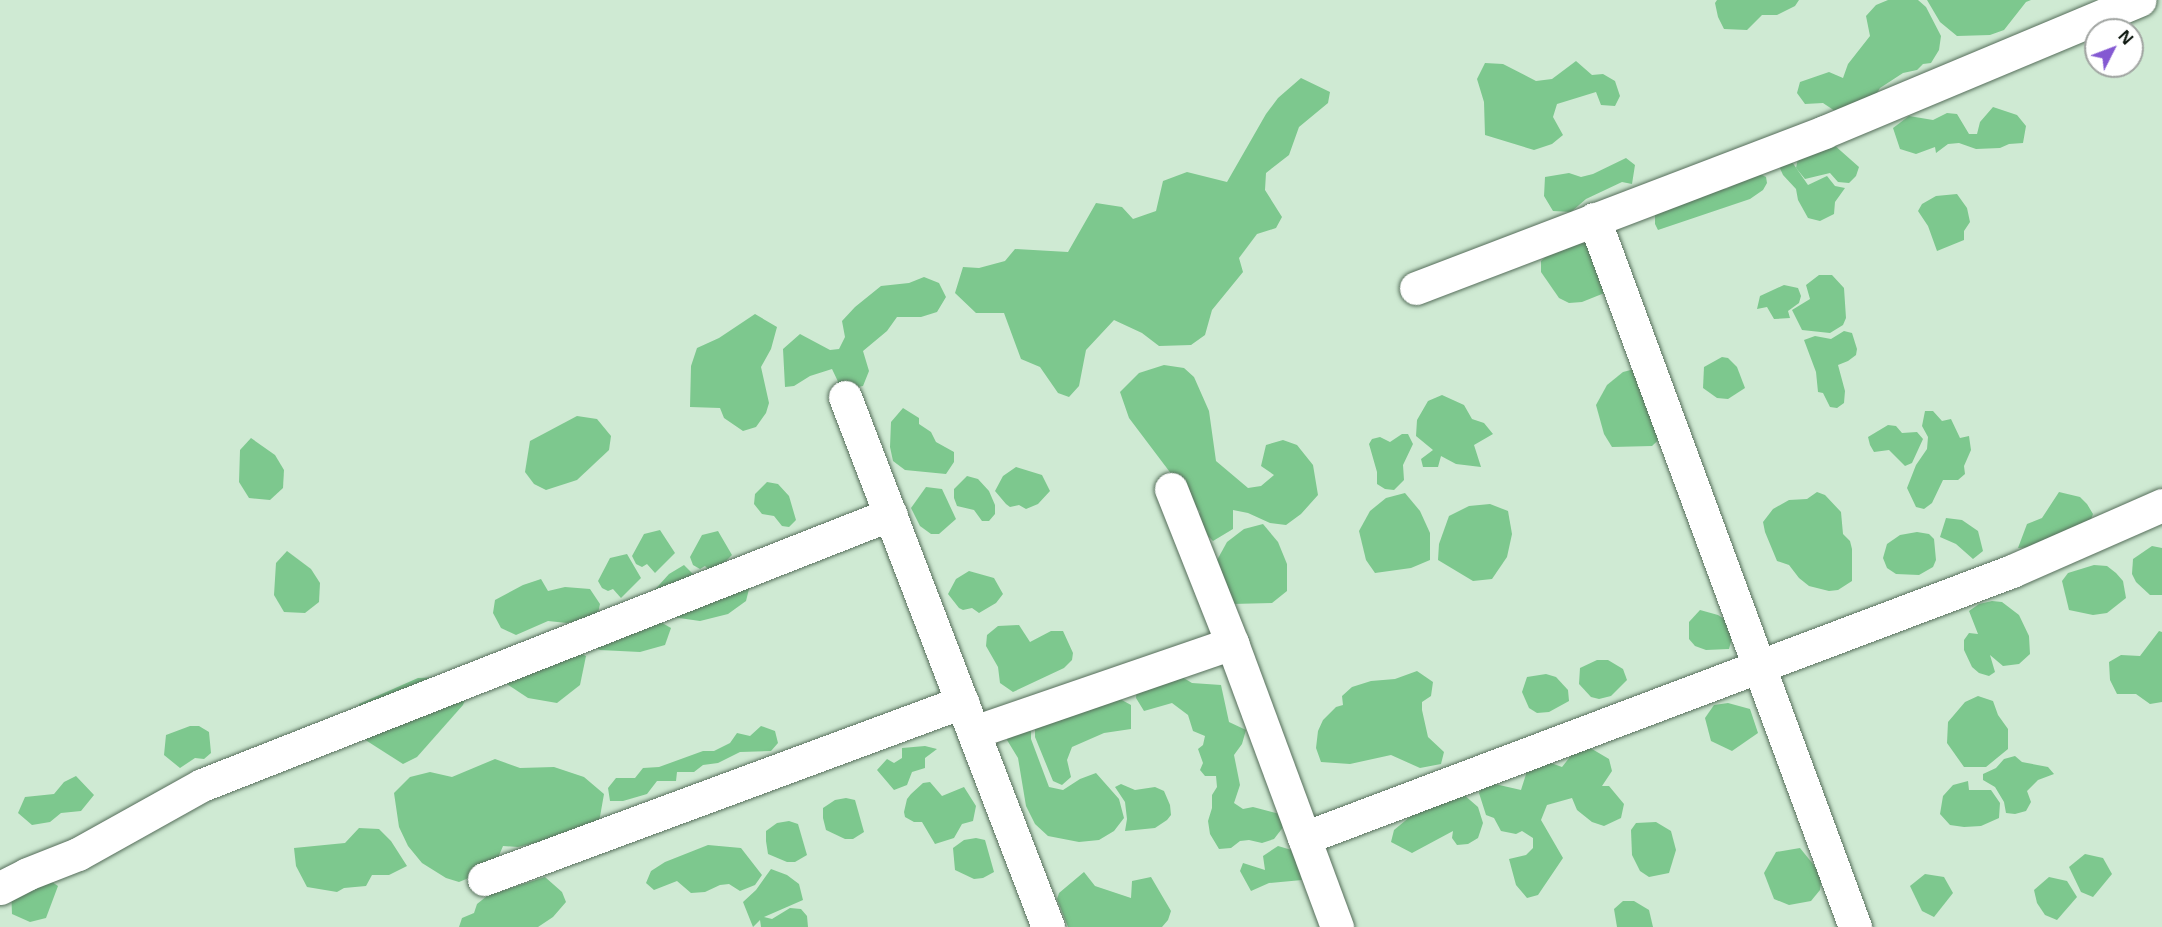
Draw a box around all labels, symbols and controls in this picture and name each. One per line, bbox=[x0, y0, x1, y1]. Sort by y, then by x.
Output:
north arrow bbox=[2084, 18, 2144, 78]
text: N bbox=[2113, 25, 2138, 49]

